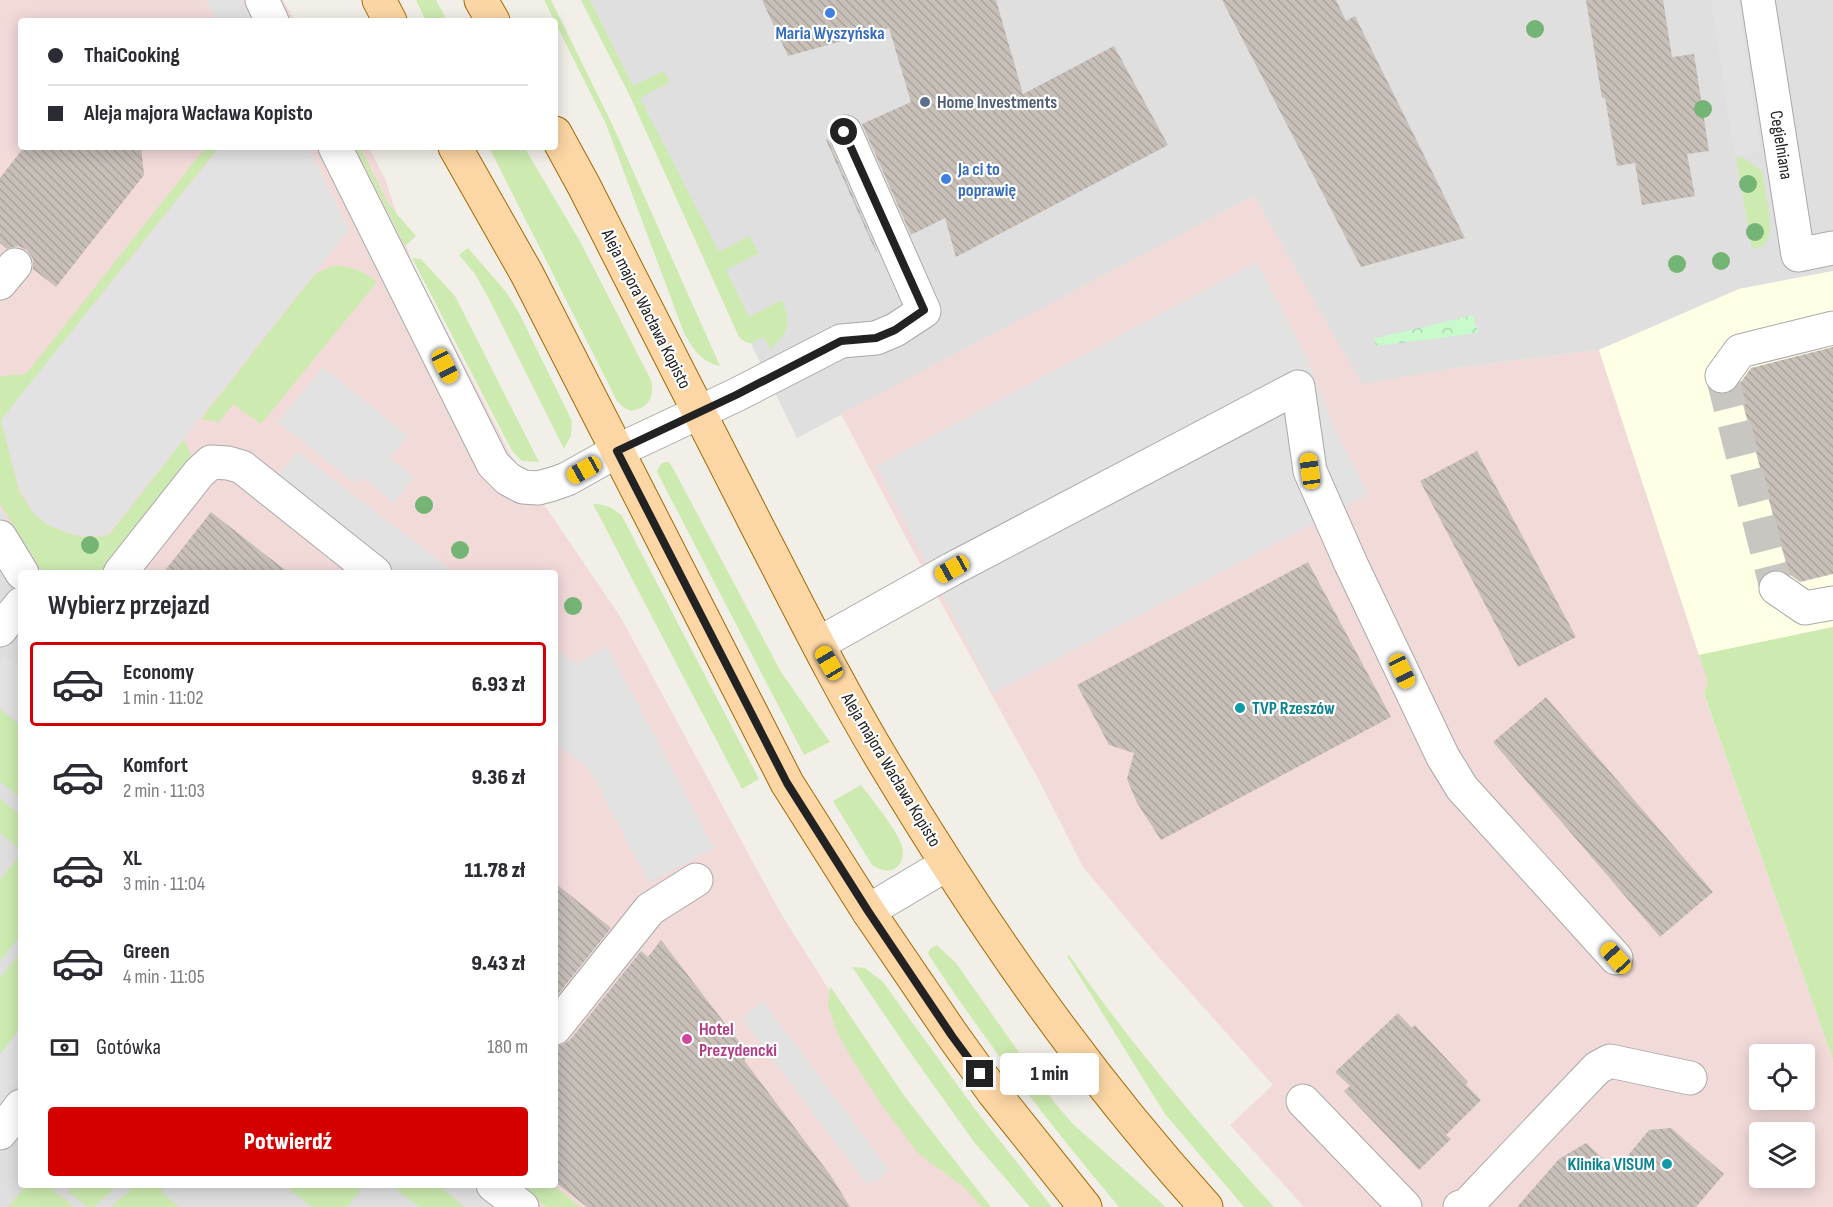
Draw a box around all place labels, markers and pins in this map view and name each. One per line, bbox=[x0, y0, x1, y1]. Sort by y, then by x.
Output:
marker: Maria Wyszyńska bbox=[823, 6, 837, 20]
place label: Maria Wyszyńska bbox=[775, 23, 885, 44]
place label: Home Investments bbox=[937, 92, 1057, 113]
marker: Home Investments bbox=[918, 95, 932, 109]
place label: Ja ci to poprawię bbox=[957, 159, 1016, 201]
marker: Ja ci to poprawię bbox=[939, 172, 953, 186]
place label: TVP Rzeszów bbox=[1252, 698, 1335, 719]
marker: TVP Rzeszów bbox=[1233, 701, 1247, 715]
place label: Hotel Prezydencki bbox=[699, 1019, 777, 1061]
marker: Hotel Prezydencki bbox=[680, 1032, 694, 1046]
place label: Klinika VISUM bbox=[1568, 1154, 1655, 1175]
marker: Klinika VISUM bbox=[1660, 1157, 1674, 1171]

